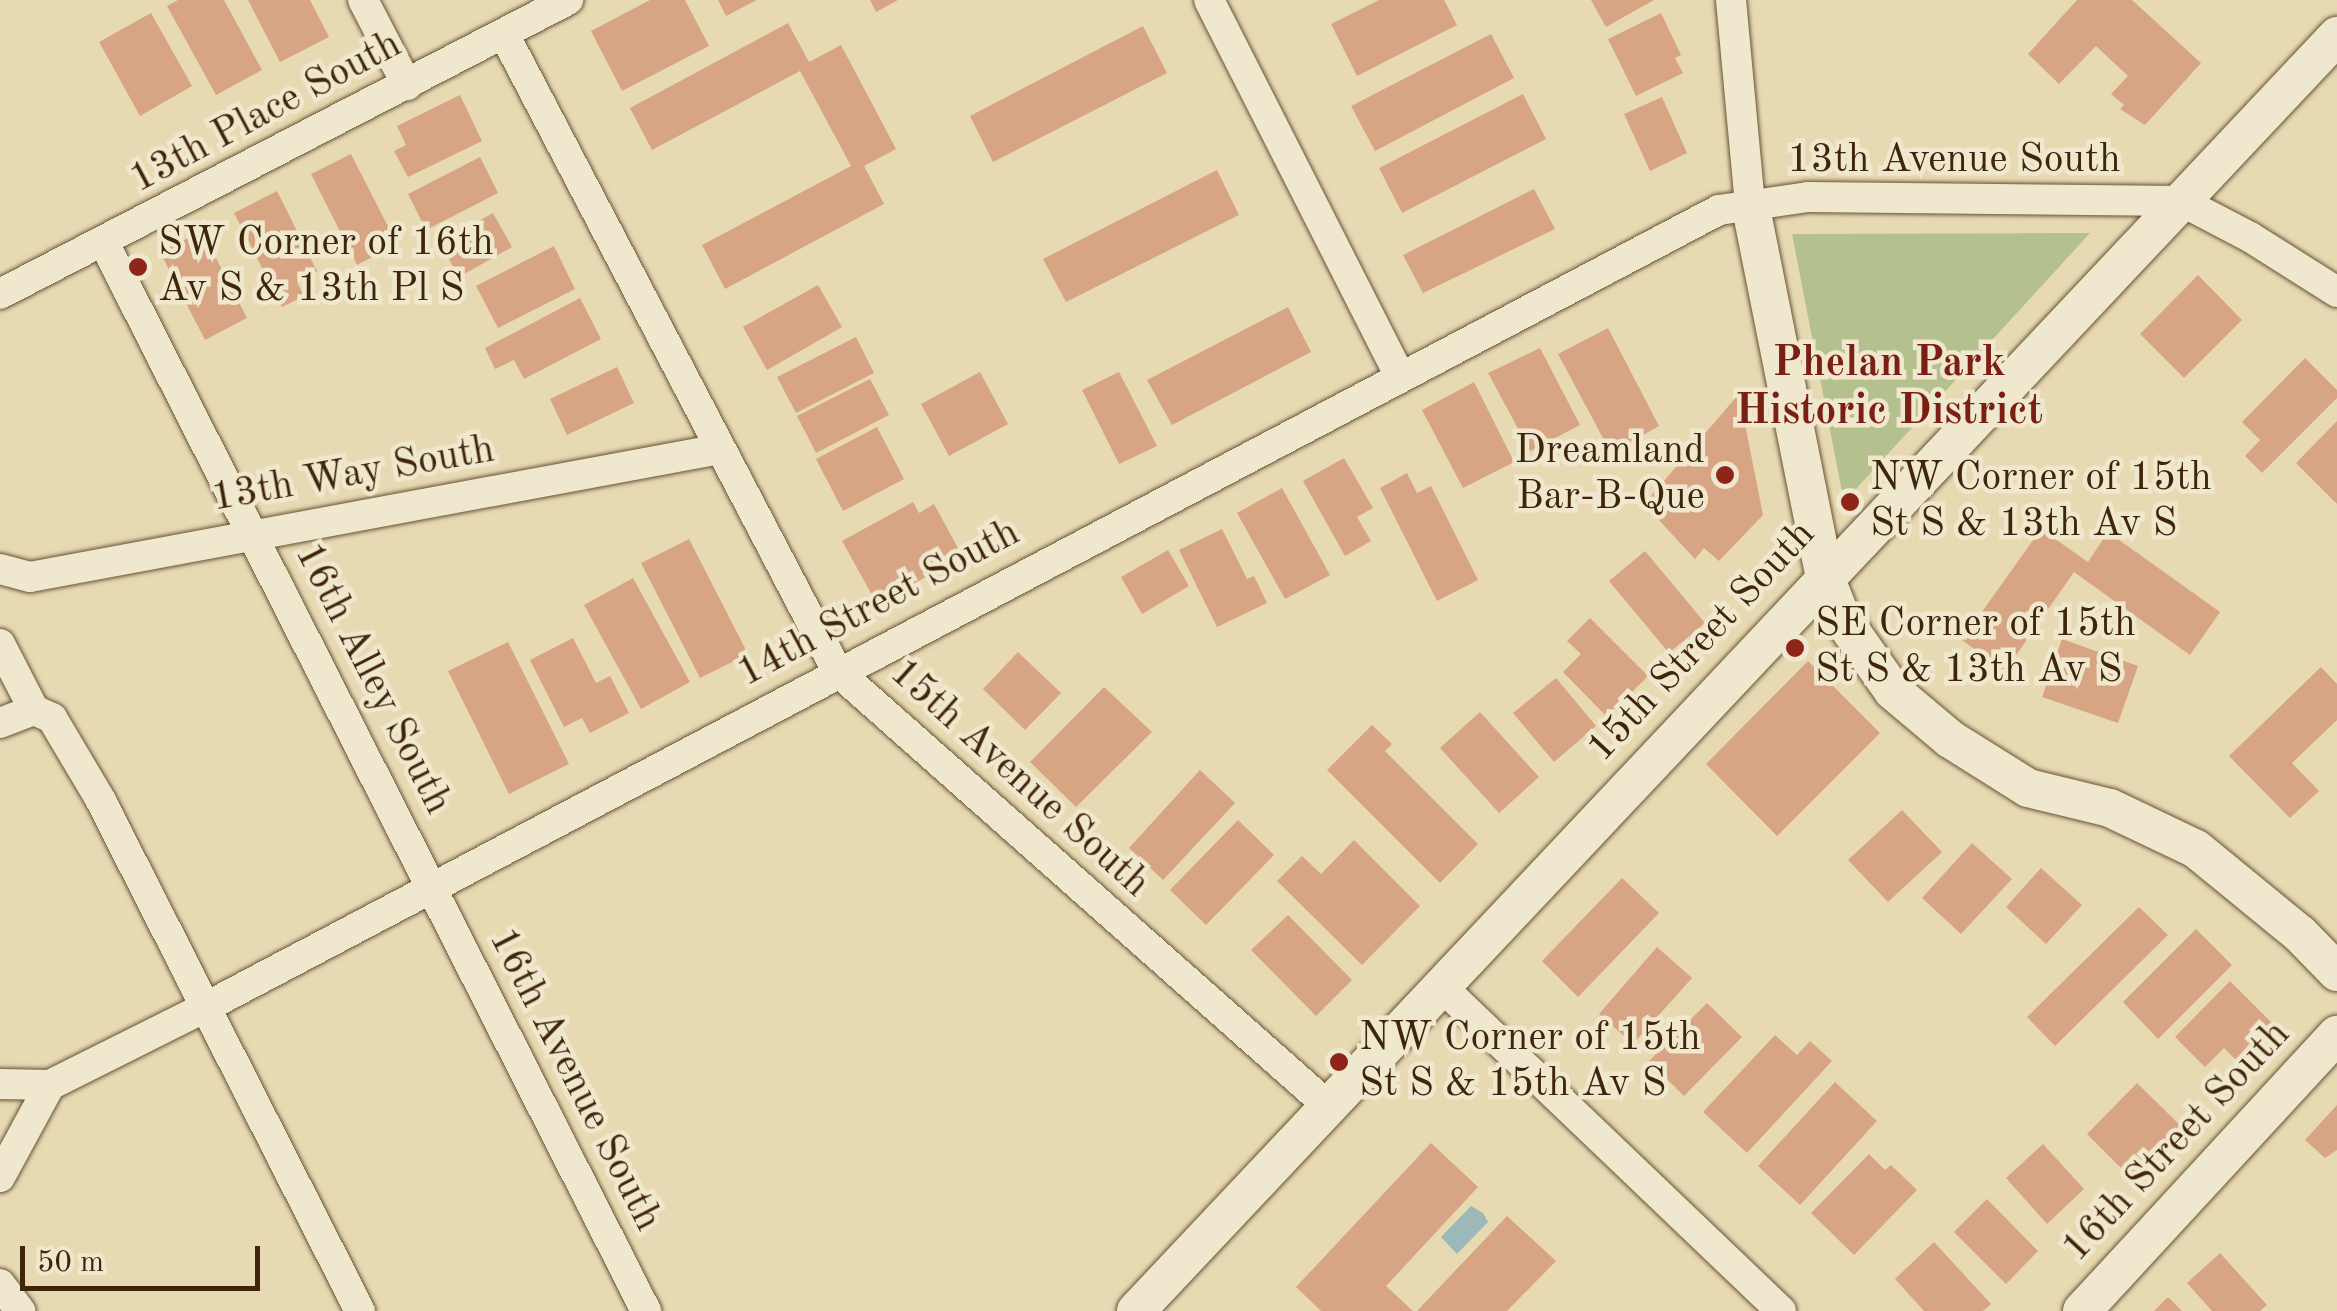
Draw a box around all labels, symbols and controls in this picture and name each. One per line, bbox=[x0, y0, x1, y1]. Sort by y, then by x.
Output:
street label: 13th Place South bbox=[122, 21, 410, 205]
street label: 13th Avenue South bbox=[1787, 137, 2121, 185]
place label: SW Corner of 16th Av S & 13th Pl S bbox=[158, 220, 494, 314]
marker: SW Corner of 16th Av S & 13th Pl S bbox=[127, 256, 149, 278]
district label: Phelan Park Historic District bbox=[1735, 339, 2043, 438]
street label: 13th Way South bbox=[208, 427, 498, 523]
place label: Dreamland Bar-B-Que bbox=[1514, 428, 1705, 522]
place label: NW Corner of 15th St S & 13th Av S bbox=[1870, 455, 2212, 549]
marker: Dreamland Bar-B-Que bbox=[1714, 464, 1736, 486]
marker: NW Corner of 15th St S & 13th Av S bbox=[1839, 491, 1861, 513]
street label: 14th Street South bbox=[730, 509, 1028, 699]
street label: 15th Street South bbox=[1578, 511, 1826, 773]
street label: 16th Alley South bbox=[283, 535, 461, 823]
place label: SE Corner of 15th St S & 13th Av S bbox=[1815, 601, 2136, 695]
marker: SE Corner of 15th St S & 13th Av S bbox=[1784, 637, 1806, 659]
street label: 15th Avenue South bbox=[879, 650, 1159, 908]
street label: 16th Avenue South bbox=[477, 921, 671, 1239]
street label: 16th Street South bbox=[2053, 1011, 2301, 1273]
place label: NW Corner of 15th St S & 15th Av S bbox=[1359, 1015, 1701, 1109]
marker: NW Corner of 15th St S & 15th Av S bbox=[1328, 1051, 1350, 1073]
scale bar bbox=[25, 1226, 265, 1288]
text: 50 m bbox=[37, 1248, 104, 1278]

